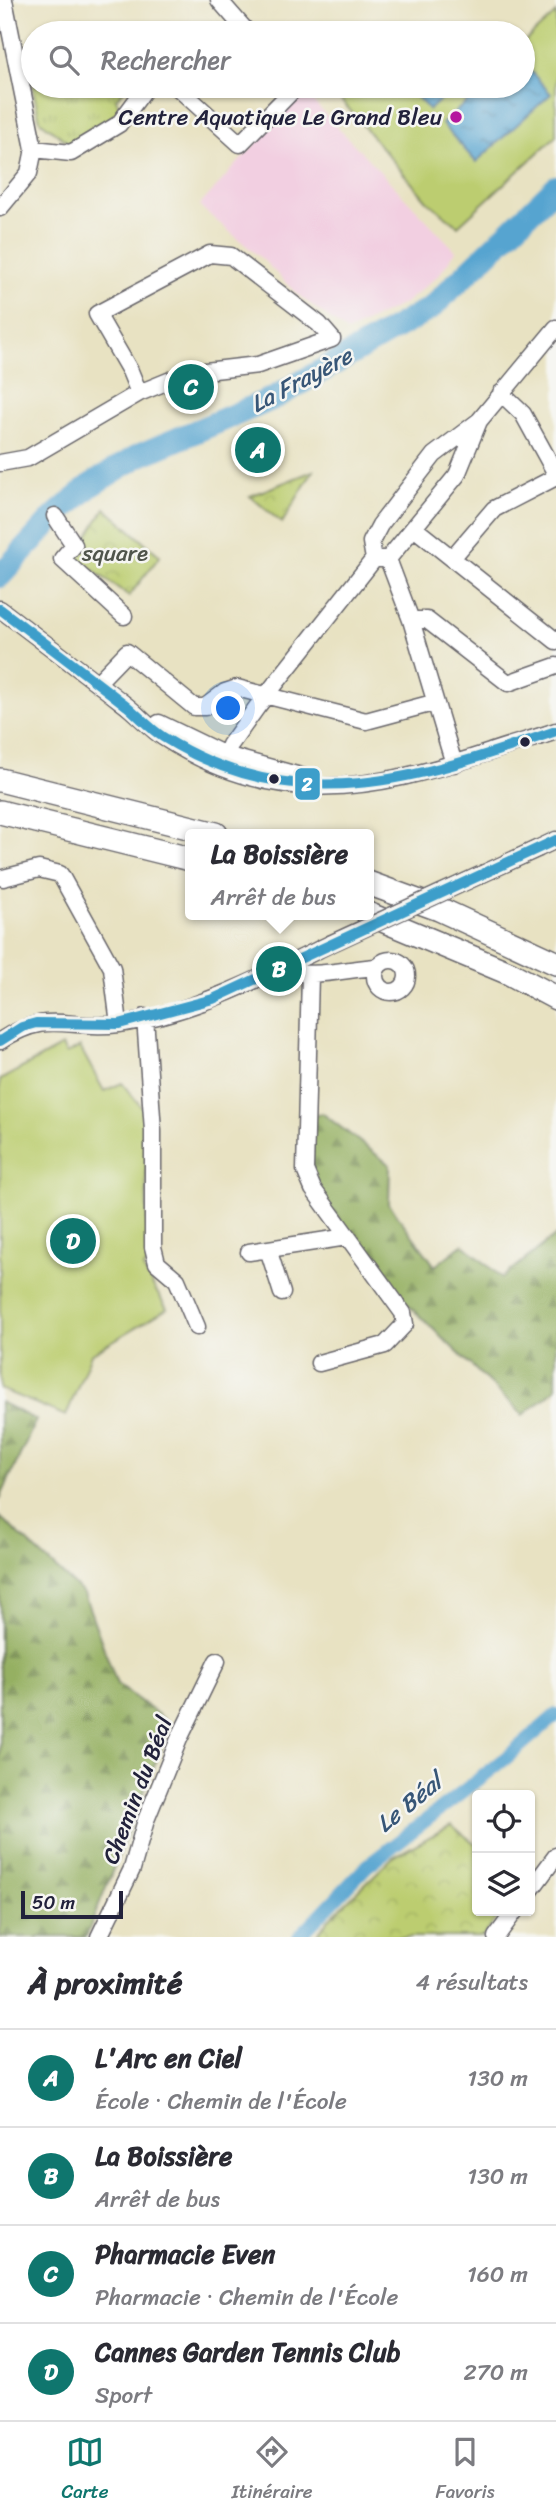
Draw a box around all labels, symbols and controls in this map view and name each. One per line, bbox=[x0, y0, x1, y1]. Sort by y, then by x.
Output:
search box bbox=[21, 21, 535, 98]
text: Rechercher bbox=[101, 37, 231, 83]
icon: search bbox=[45, 41, 83, 79]
place label: Centre Aquatique Le Grand Bleu bbox=[119, 97, 443, 138]
marker: Centre Aquatique Le Grand Bleu bbox=[448, 109, 464, 125]
water label: La Frayère bbox=[242, 334, 362, 424]
pin: C bbox=[168, 361, 214, 413]
pin: A bbox=[235, 424, 281, 476]
park label: square bbox=[81, 533, 148, 574]
your location bbox=[211, 691, 245, 725]
unlabelled marker bbox=[518, 735, 532, 749]
line badge: 2 bbox=[294, 767, 321, 801]
text: 2 bbox=[301, 768, 313, 801]
unlabelled marker bbox=[267, 772, 281, 786]
popup bbox=[185, 829, 374, 920]
text: La Boissière bbox=[211, 831, 348, 877]
text: Arrêt de bus bbox=[211, 877, 336, 918]
pin: B bbox=[256, 943, 302, 995]
pin: D bbox=[50, 1215, 96, 1267]
street label: Chemin du Béal bbox=[90, 1710, 185, 1870]
water label: Le Béal bbox=[366, 1759, 456, 1843]
map controls bbox=[472, 1790, 535, 1916]
button: locate bbox=[472, 1790, 535, 1853]
button: layers bbox=[472, 1853, 535, 1916]
text: 50 m bbox=[32, 1886, 75, 1919]
scale bar bbox=[21, 1888, 122, 1920]
text: À proximité bbox=[28, 1956, 182, 2010]
text: 4 résultats bbox=[416, 1962, 528, 2003]
text: L'Arc en Ciel bbox=[95, 2035, 242, 2081]
text: A bbox=[43, 2058, 59, 2099]
text: 130 m bbox=[467, 2058, 528, 2099]
text: École · Chemin de l'École bbox=[95, 2081, 347, 2122]
text: La Boissière bbox=[95, 2133, 232, 2179]
text: B bbox=[44, 2156, 58, 2197]
text: 130 m bbox=[467, 2156, 528, 2197]
text: Arrêt de bus bbox=[95, 2179, 220, 2220]
text: Pharmacie Even bbox=[95, 2231, 275, 2277]
text: C bbox=[44, 2254, 58, 2295]
text: 160 m bbox=[467, 2254, 528, 2295]
text: Pharmacie · Chemin de l'École bbox=[95, 2277, 398, 2318]
text: Cannes Garden Tennis Club bbox=[95, 2329, 401, 2375]
text: D bbox=[44, 2352, 58, 2393]
text: 270 m bbox=[463, 2352, 528, 2393]
text: Sport bbox=[95, 2375, 152, 2416]
tab: Carte bbox=[61, 2433, 109, 2508]
tab: Itinéraire bbox=[231, 2433, 313, 2508]
tab: Favoris bbox=[435, 2433, 495, 2508]

